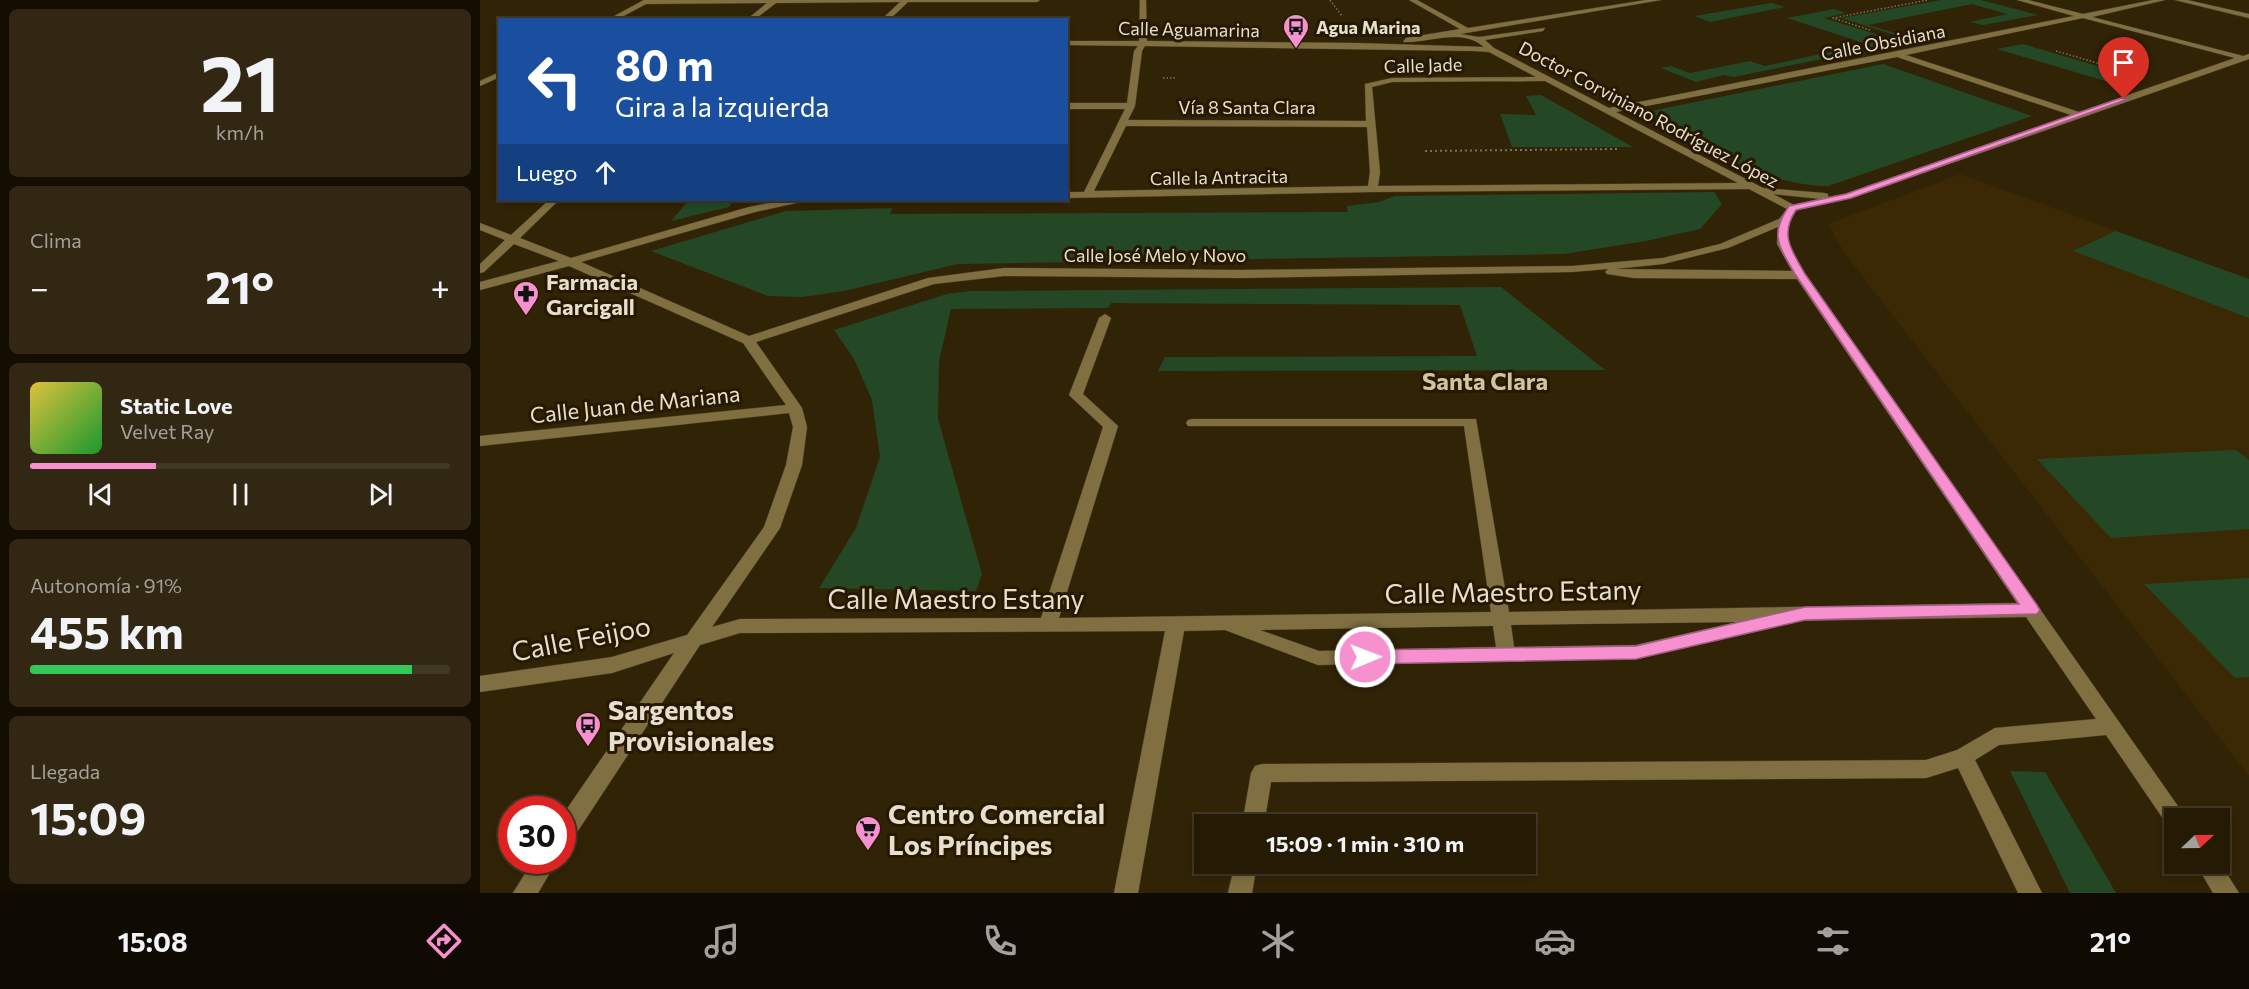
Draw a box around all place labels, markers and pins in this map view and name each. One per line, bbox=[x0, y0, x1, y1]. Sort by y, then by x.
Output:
bus stop icon: Agua Marina bbox=[1281, 12, 1311, 50]
place label: Agua Marina bbox=[1316, 16, 1421, 38]
pin bbox=[2098, 37, 2149, 99]
place label: Farmacia Garcigall bbox=[546, 268, 638, 320]
pharmacy icon: Farmacia Garcigall bbox=[511, 279, 541, 317]
place label: Sargentos Provisionales bbox=[608, 693, 774, 757]
bus stop icon: Sargentos Provisionales bbox=[573, 710, 603, 748]
place label: Centro Comercial Los Príncipes bbox=[888, 797, 1105, 861]
supermarket icon: Centro Comercial Los Príncipes bbox=[853, 814, 883, 852]

